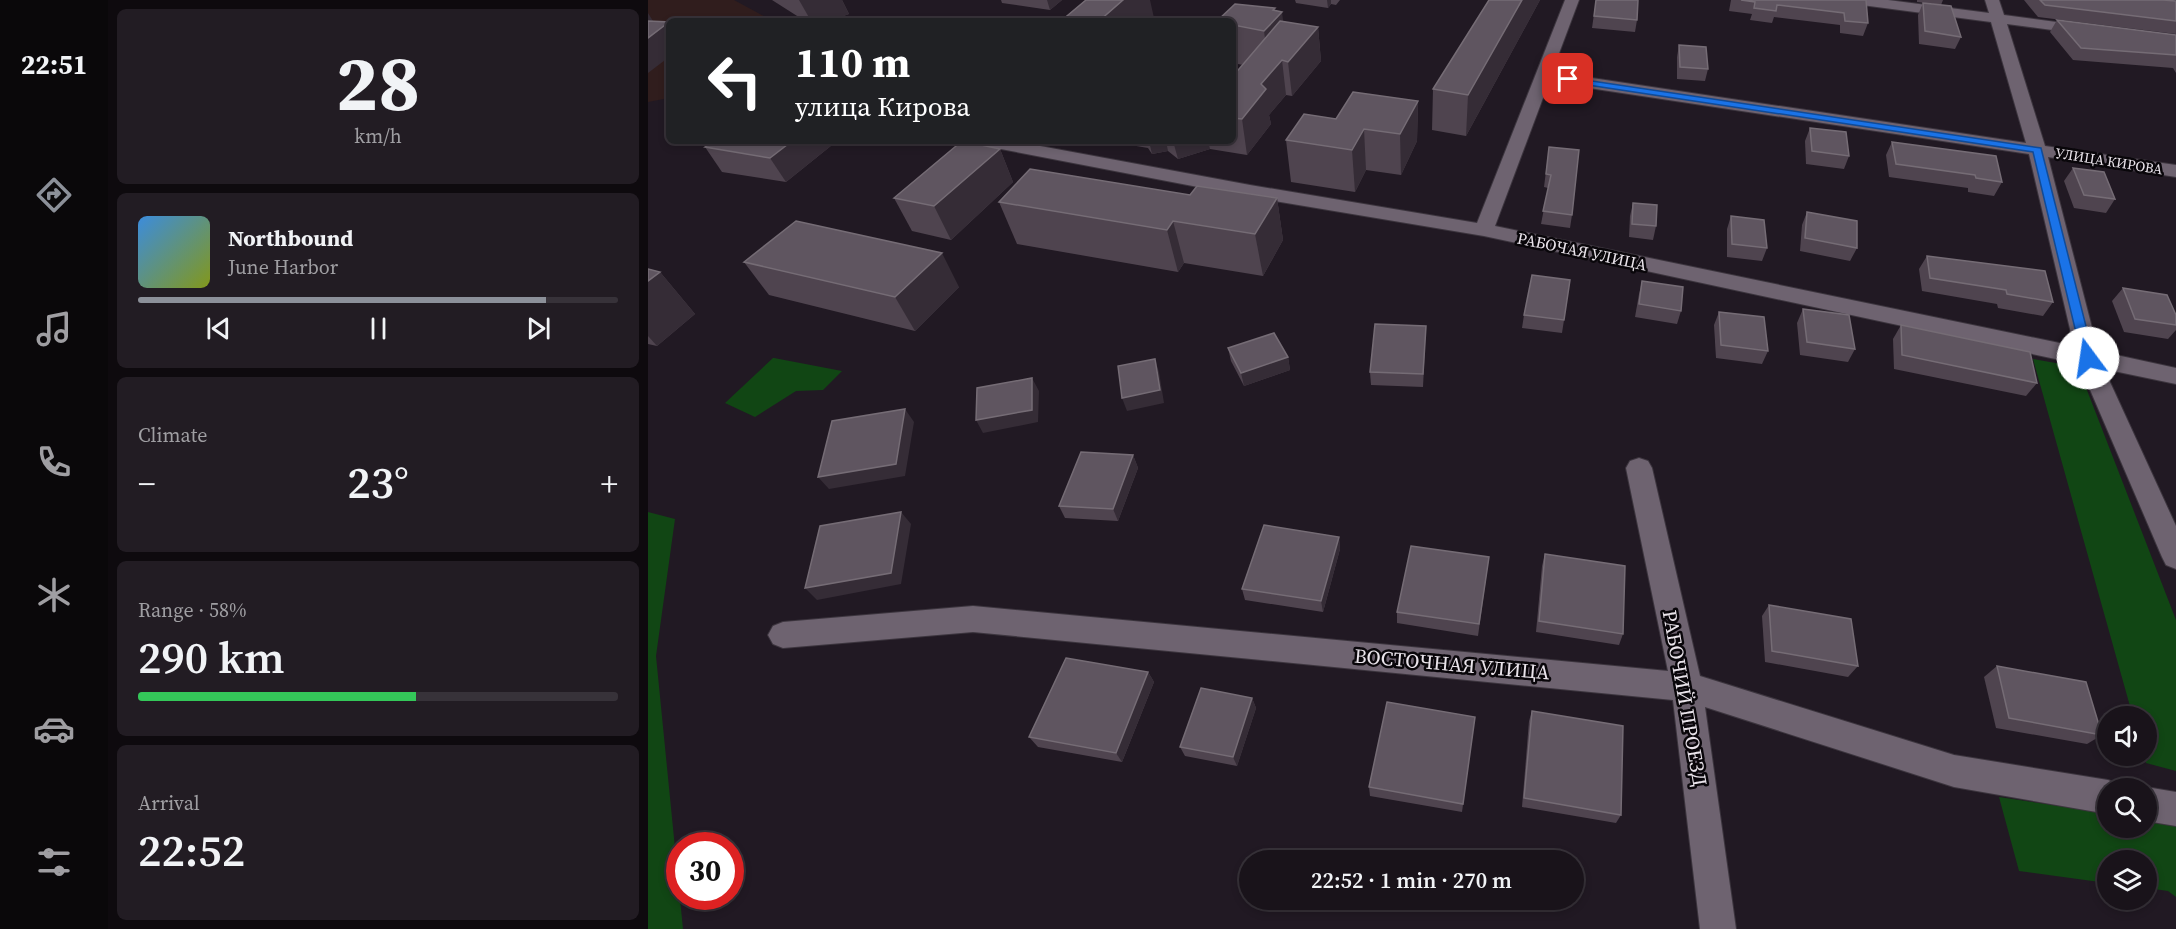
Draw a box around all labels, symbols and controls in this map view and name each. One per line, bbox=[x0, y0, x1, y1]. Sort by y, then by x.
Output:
text: 28 bbox=[336, 29, 420, 136]
text: 110 m bbox=[795, 33, 910, 91]
icon: left bbox=[696, 42, 774, 120]
text: 22:51 bbox=[21, 46, 87, 83]
pin bbox=[1542, 53, 1593, 104]
icon: arrive bbox=[1551, 62, 1584, 95]
text: улица Кирова bbox=[795, 88, 970, 125]
text: km/h bbox=[354, 122, 402, 150]
street label: УЛИЦА КИРОВА bbox=[2054, 143, 2165, 179]
icon: directions bbox=[33, 174, 75, 216]
text: Northbound bbox=[228, 223, 353, 253]
street label: РАБОЧАЯ УЛИЦА bbox=[1515, 227, 1649, 276]
text: June Harbor bbox=[228, 253, 338, 281]
icon: music bbox=[33, 308, 75, 350]
icon: previous bbox=[202, 312, 235, 345]
icon: pause bbox=[362, 312, 395, 345]
icon: next bbox=[522, 312, 555, 345]
position arrow bbox=[2056, 326, 2120, 390]
text: Climate bbox=[138, 421, 207, 449]
icon: phone bbox=[33, 441, 75, 483]
text: 23° bbox=[347, 451, 409, 513]
text: − bbox=[138, 461, 156, 506]
text: + bbox=[601, 461, 618, 506]
icon: climate bbox=[33, 574, 75, 616]
text: Range · 58% bbox=[138, 596, 247, 624]
street label: РАБОЧИЙ ПРОЕЗД bbox=[1656, 608, 1714, 788]
text: 290 km bbox=[138, 626, 285, 688]
street label: ВОСТОЧНАЯ УЛИЦА bbox=[1353, 642, 1552, 687]
map controls bbox=[2097, 706, 2157, 910]
button: sound bbox=[2097, 706, 2157, 766]
icon: car bbox=[33, 708, 75, 750]
button: search bbox=[2097, 778, 2157, 838]
text: Arrival bbox=[138, 789, 200, 817]
text: 22:52 bbox=[138, 819, 245, 881]
speed limit sign: 30 bbox=[666, 832, 744, 910]
icon: filters bbox=[33, 841, 75, 883]
button: layers bbox=[2097, 850, 2157, 910]
text: 22:52 · 1 min · 270 m bbox=[1311, 865, 1512, 895]

